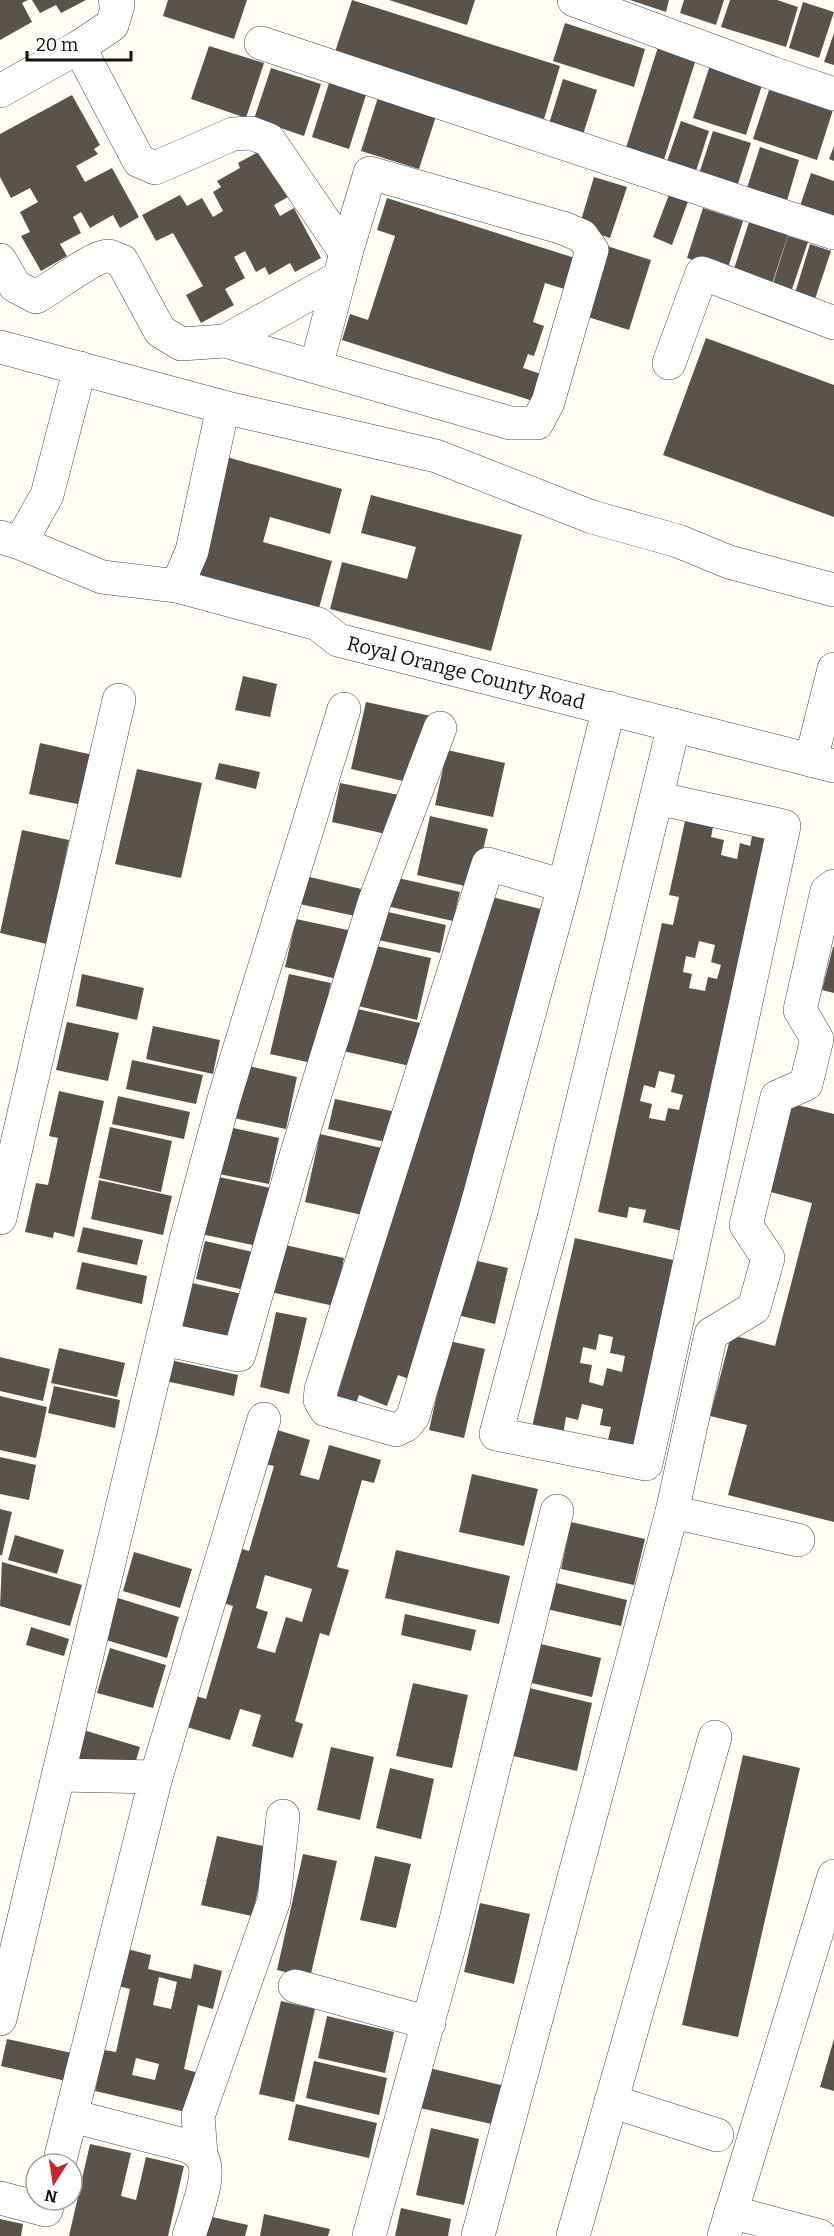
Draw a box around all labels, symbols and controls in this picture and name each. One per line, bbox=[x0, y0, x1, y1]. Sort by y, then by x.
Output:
scale bar bbox=[27, 24, 130, 62]
text: 20 m bbox=[36, 34, 78, 56]
street label: Royal Orange County Road bbox=[345, 631, 588, 714]
north arrow bbox=[24, 2152, 84, 2212]
text: N bbox=[43, 2186, 59, 2207]

